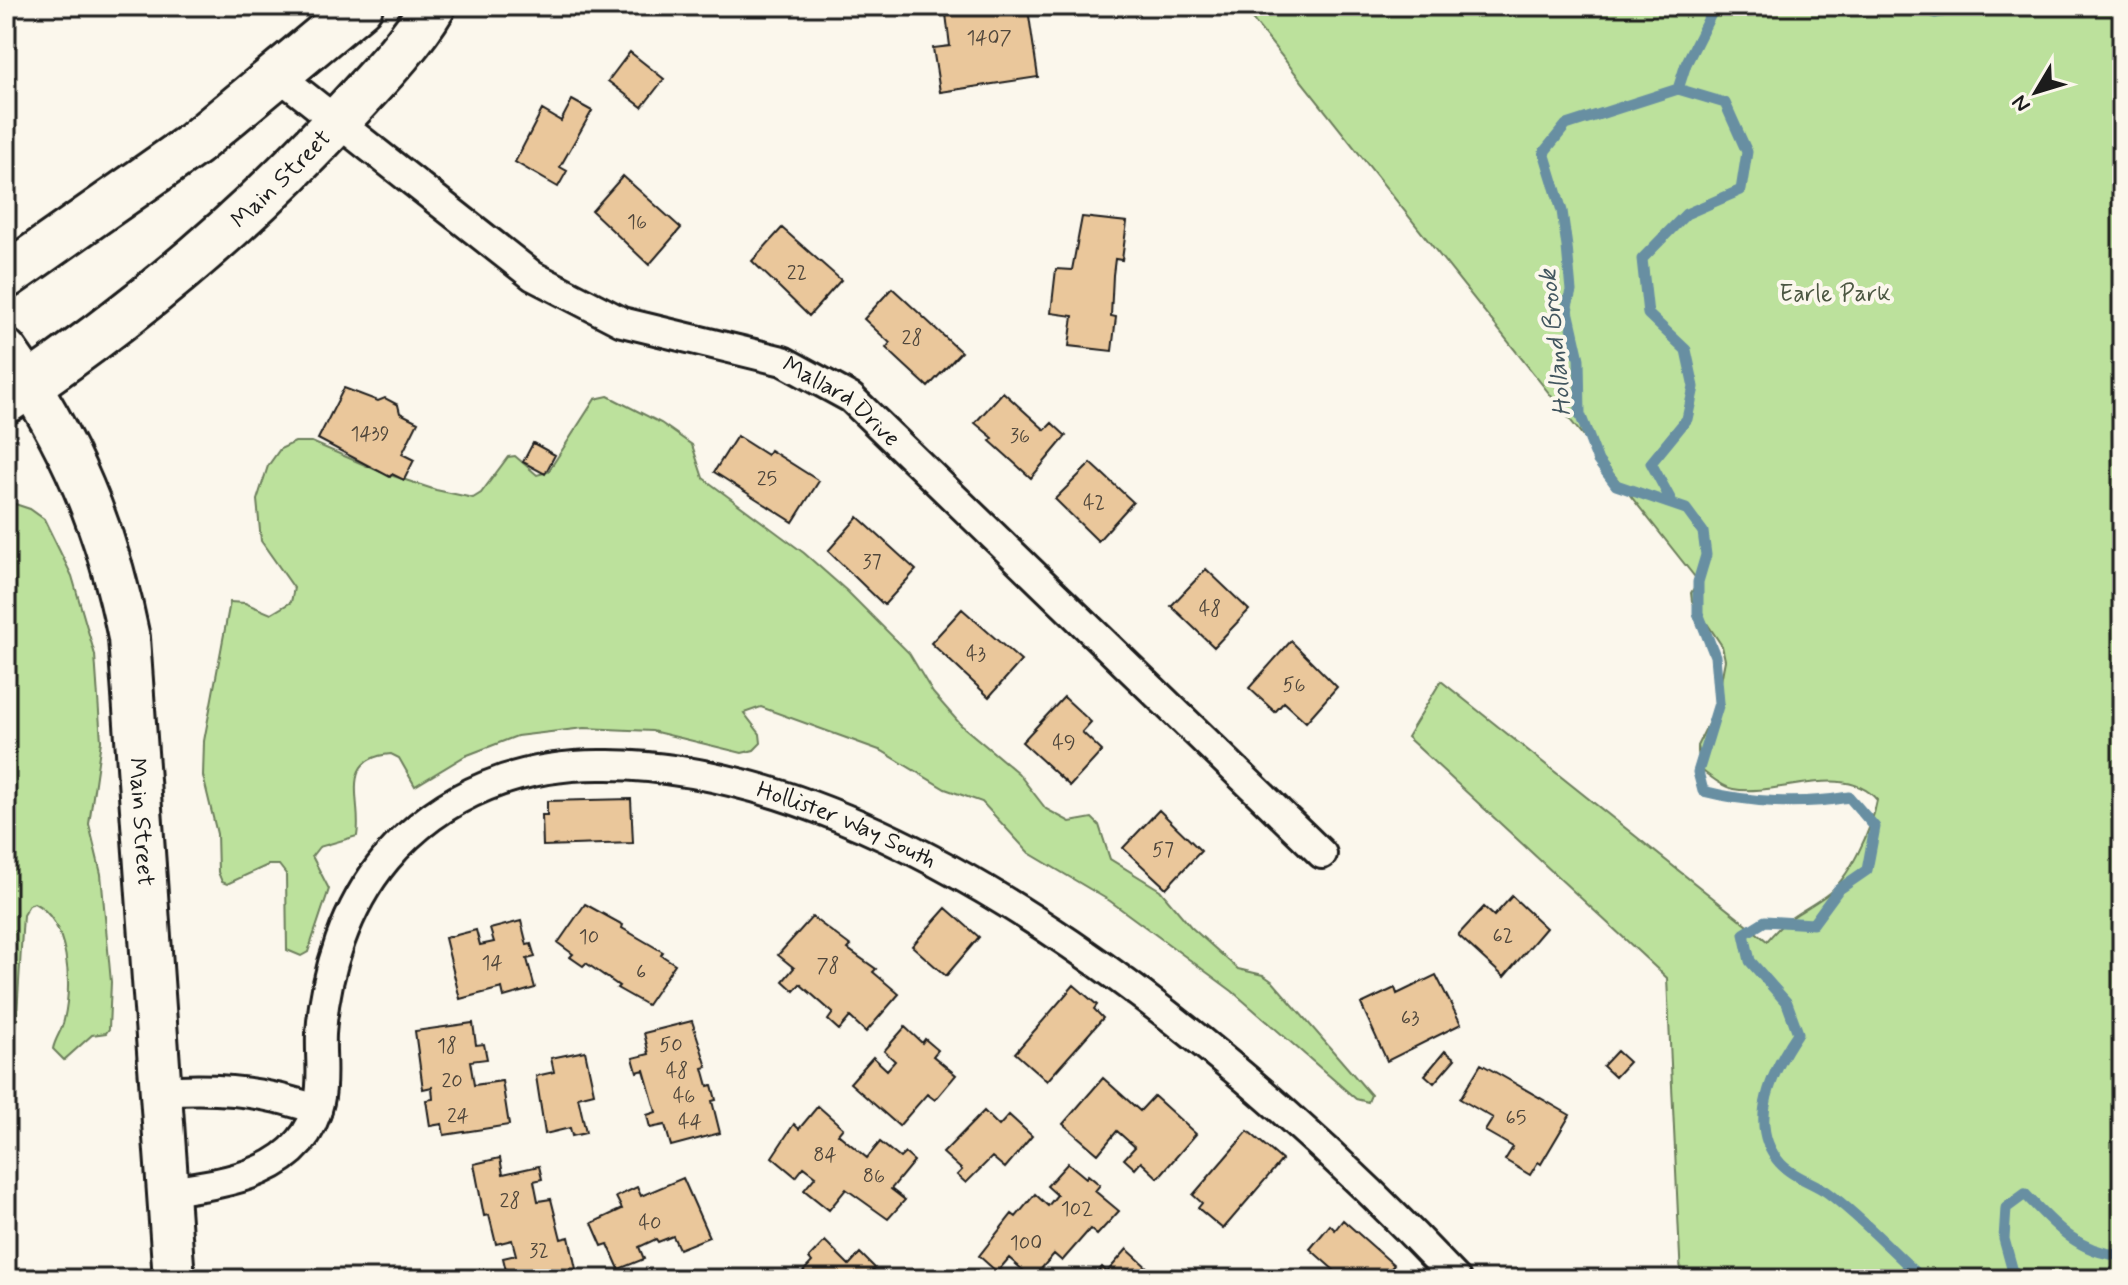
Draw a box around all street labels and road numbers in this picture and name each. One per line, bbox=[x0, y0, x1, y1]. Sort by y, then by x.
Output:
street label: Main Street bbox=[225, 123, 339, 236]
street label: Mallard Drive bbox=[777, 350, 906, 454]
street label: Main Street bbox=[120, 757, 160, 887]
street label: Hollister Way South bbox=[753, 775, 941, 877]

